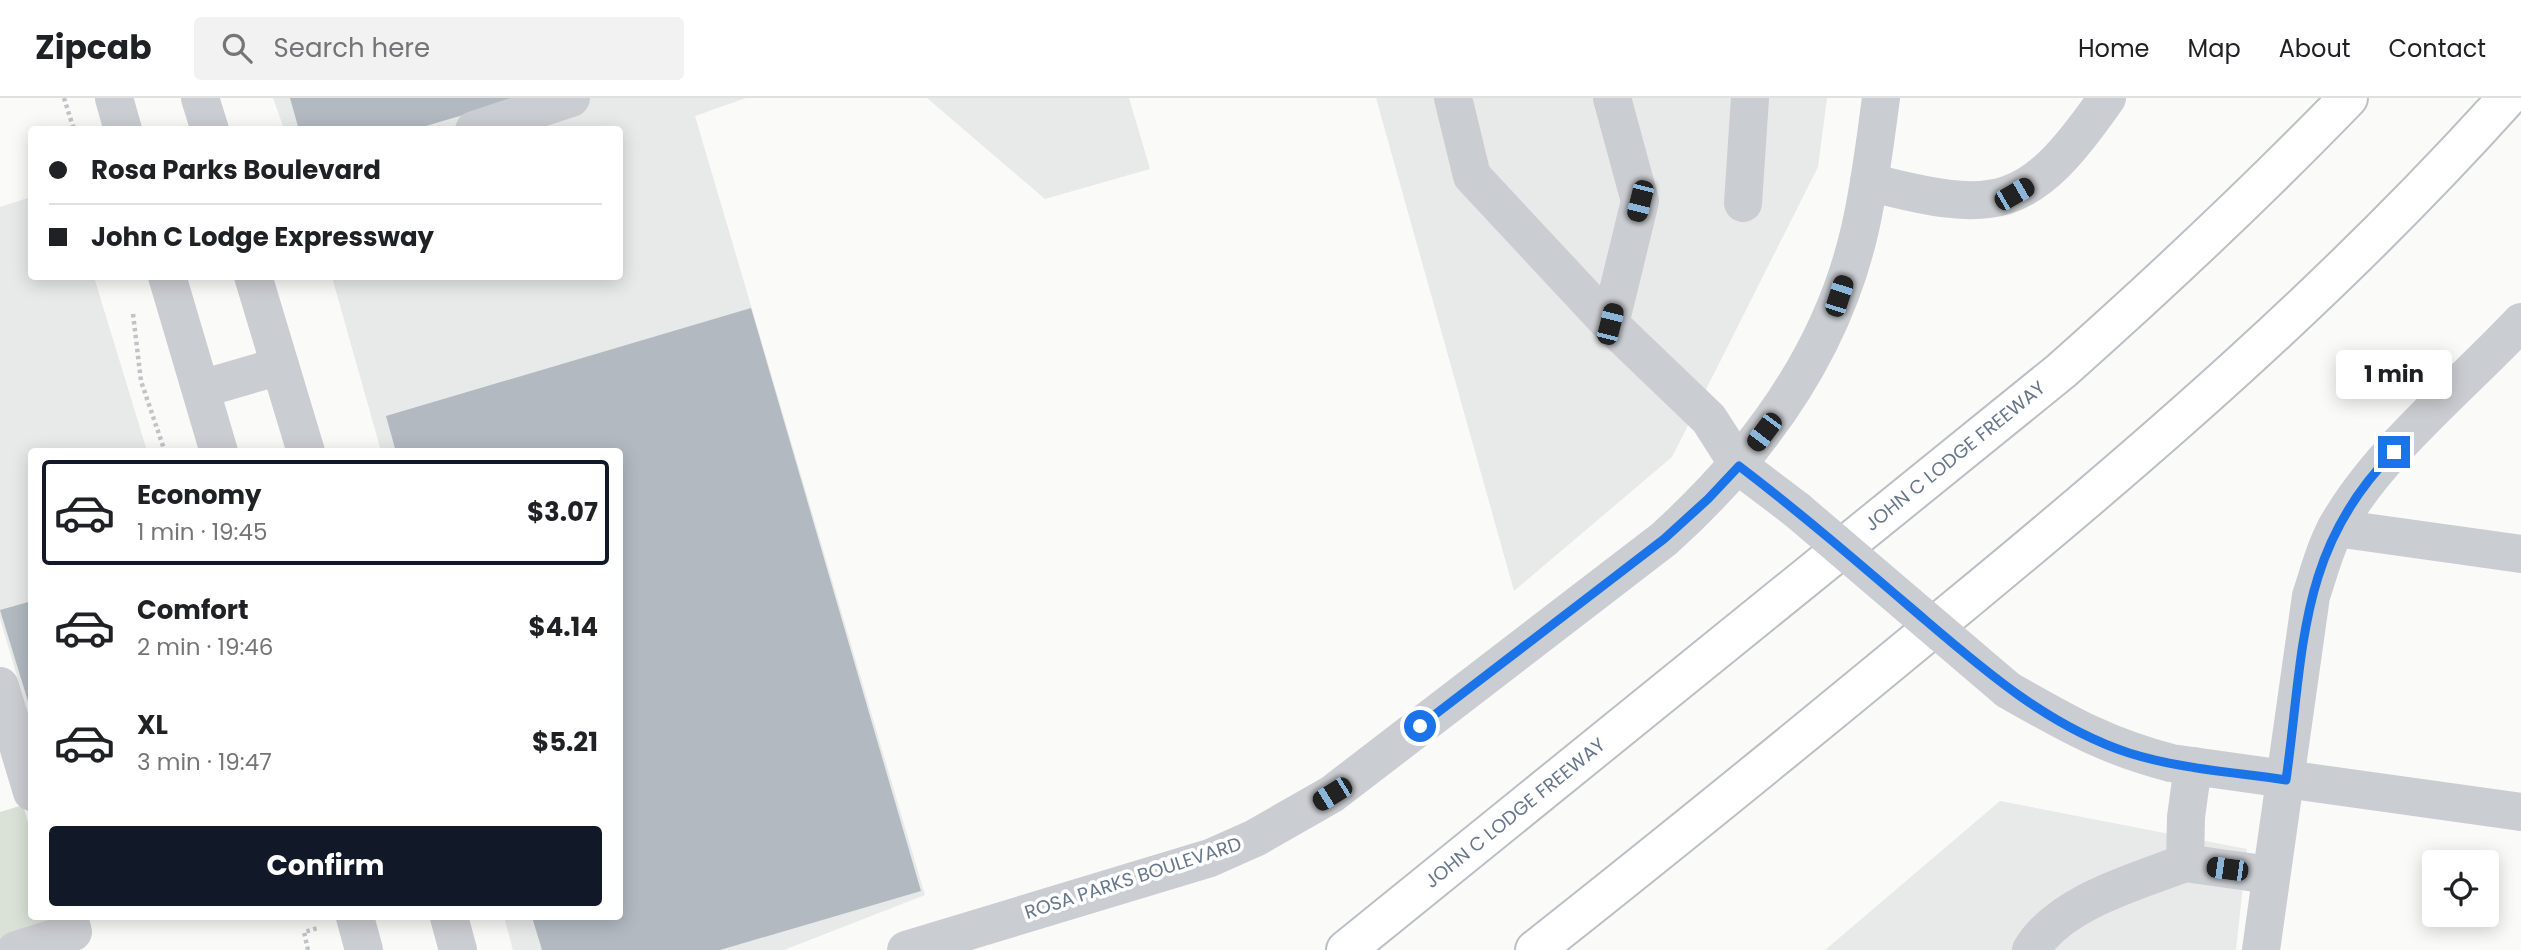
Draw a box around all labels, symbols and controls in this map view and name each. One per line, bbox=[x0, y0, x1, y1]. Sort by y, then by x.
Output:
search box bbox=[194, 17, 684, 80]
text: Zipcab bbox=[35, 24, 152, 71]
icon: search bbox=[218, 29, 256, 67]
text: Search here bbox=[274, 30, 430, 66]
text: Home bbox=[2078, 32, 2150, 65]
text: Map bbox=[2188, 32, 2241, 65]
text: About bbox=[2279, 32, 2350, 65]
text: Contact bbox=[2388, 32, 2486, 65]
text: Rosa Parks Boulevard bbox=[91, 152, 381, 188]
car bbox=[1991, 174, 2038, 214]
car bbox=[1625, 178, 1656, 224]
text: John C Lodge Expressway bbox=[91, 219, 434, 255]
car bbox=[1823, 273, 1856, 319]
car bbox=[1595, 301, 1626, 347]
callout: 1 min bbox=[2336, 350, 2452, 400]
text: 1 min bbox=[2364, 358, 2424, 390]
street label: JOHN C LODGE FREEWAY bbox=[1859, 375, 2051, 537]
car bbox=[1743, 409, 1786, 455]
route end bbox=[2378, 436, 2410, 468]
text: Economy bbox=[137, 477, 261, 513]
icon: car bbox=[53, 481, 116, 544]
text: $3.07 bbox=[527, 494, 598, 530]
text: 1 min · 19:45 bbox=[137, 516, 267, 548]
text: Comfort bbox=[137, 592, 249, 628]
icon: car bbox=[53, 596, 116, 659]
text: $4.14 bbox=[529, 609, 598, 645]
text: 2 min · 19:46 bbox=[137, 631, 273, 663]
text: XL bbox=[137, 707, 168, 743]
route start bbox=[1404, 710, 1436, 742]
icon: car bbox=[53, 711, 116, 774]
text: $5.21 bbox=[532, 724, 598, 760]
street label: JOHN C LODGE FREEWAY bbox=[1419, 732, 1611, 894]
text: 3 min · 19:47 bbox=[137, 746, 272, 778]
car bbox=[1309, 774, 1356, 814]
button: Confirm bbox=[49, 826, 602, 906]
street label: ROSA PARKS BOULEVARD bbox=[1021, 830, 1245, 926]
map controls bbox=[2422, 850, 2499, 927]
button: locate bbox=[2422, 850, 2499, 927]
car bbox=[2205, 856, 2250, 882]

